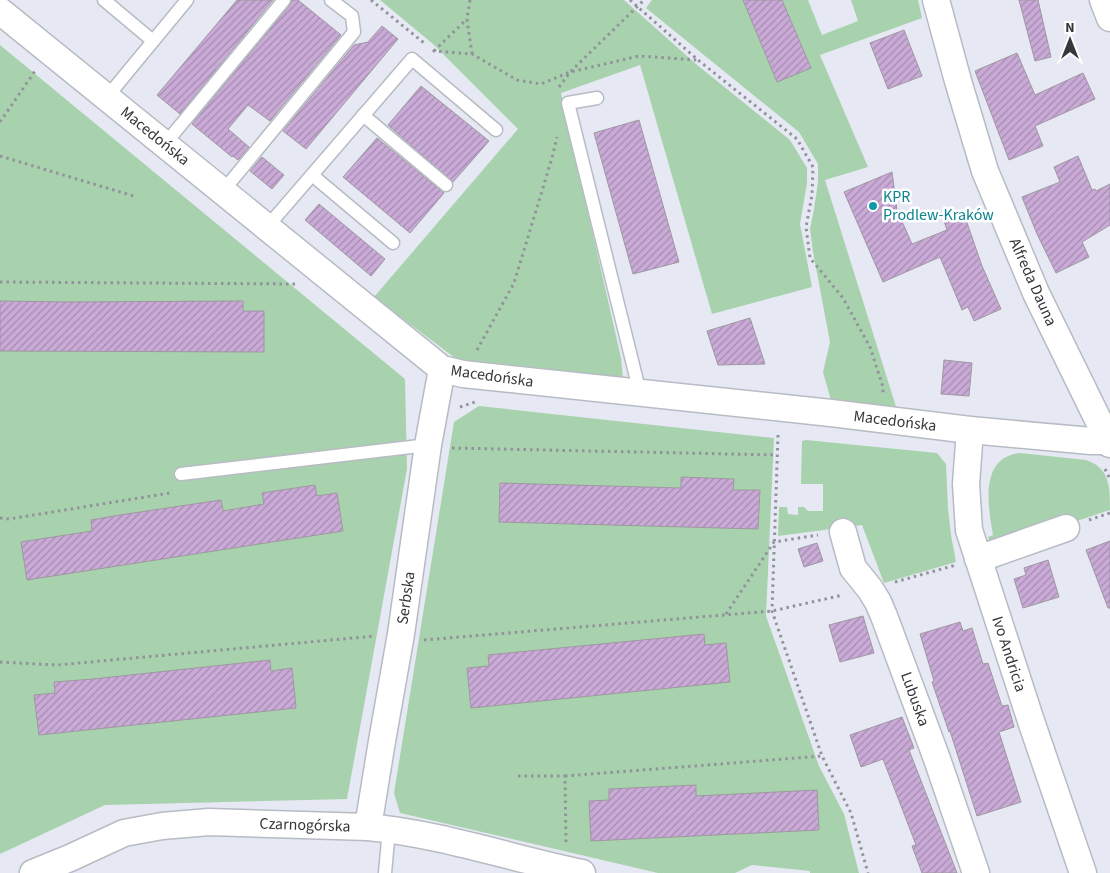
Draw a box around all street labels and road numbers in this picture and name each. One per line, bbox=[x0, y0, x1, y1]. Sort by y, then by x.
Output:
street label: Macedońska bbox=[116, 101, 194, 171]
street label: Alfreda Dauna bbox=[1004, 234, 1062, 330]
street label: Macedońska bbox=[449, 359, 535, 393]
street label: Macedońska bbox=[852, 405, 938, 437]
street label: Serbska bbox=[391, 570, 421, 626]
street label: Ivo Andricia bbox=[986, 613, 1032, 695]
street label: Lubuska bbox=[895, 669, 935, 729]
street label: Czarnogórska bbox=[259, 812, 351, 838]

